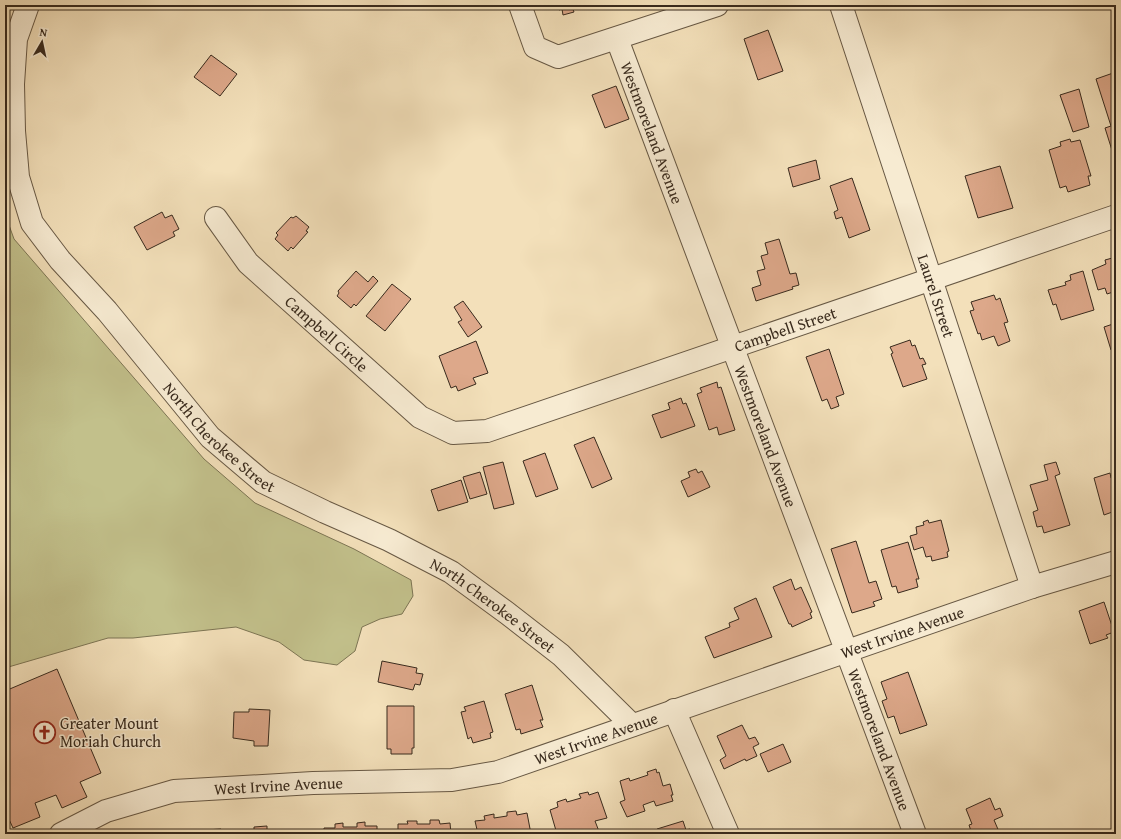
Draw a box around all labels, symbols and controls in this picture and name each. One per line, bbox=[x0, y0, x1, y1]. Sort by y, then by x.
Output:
north arrow bbox=[22, 22, 62, 62]
text: N bbox=[39, 24, 49, 41]
street label: Westmoreland Avenue bbox=[615, 58, 690, 207]
street label: Laurel Street bbox=[912, 251, 961, 341]
street label: Campbell Circle bbox=[280, 290, 374, 377]
street label: Campbell Street bbox=[731, 300, 840, 358]
street label: Westmoreland Avenue bbox=[728, 362, 803, 510]
street label: North Cherokee Street bbox=[158, 377, 280, 498]
street label: North Cherokee Street bbox=[426, 551, 561, 659]
street label: West Irvine Avenue bbox=[837, 600, 967, 665]
street label: Westmoreland Avenue bbox=[842, 665, 917, 814]
street label: West Irvine Avenue bbox=[531, 706, 661, 771]
place label: Greater Mount Moriah Church bbox=[60, 711, 161, 753]
church icon: Greater Mount Moriah Church bbox=[31, 719, 57, 745]
street label: West Irvine Avenue bbox=[213, 770, 343, 801]

